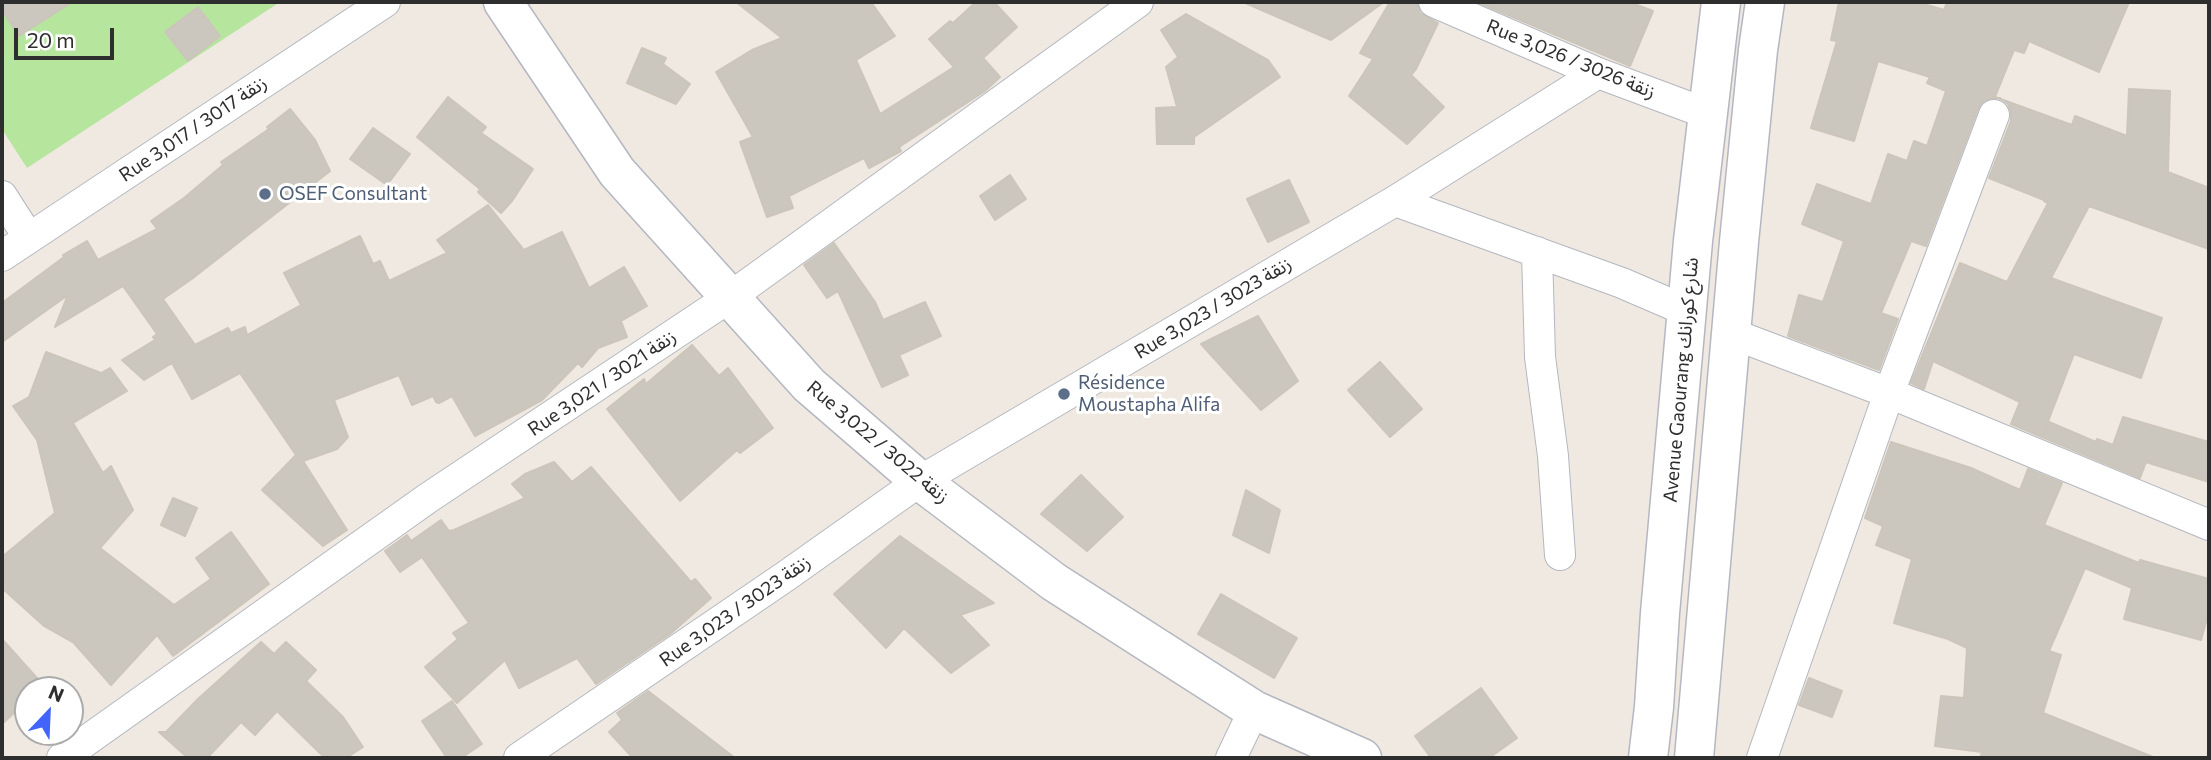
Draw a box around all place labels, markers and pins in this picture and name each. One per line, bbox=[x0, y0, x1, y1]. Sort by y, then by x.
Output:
place label: OSEF Consultant bbox=[279, 183, 427, 205]
marker: OSEF Consultant bbox=[257, 186, 273, 202]
place label: Résidence Moustapha Alifa bbox=[1078, 372, 1220, 416]
marker: Résidence Moustapha Alifa bbox=[1056, 386, 1072, 402]

